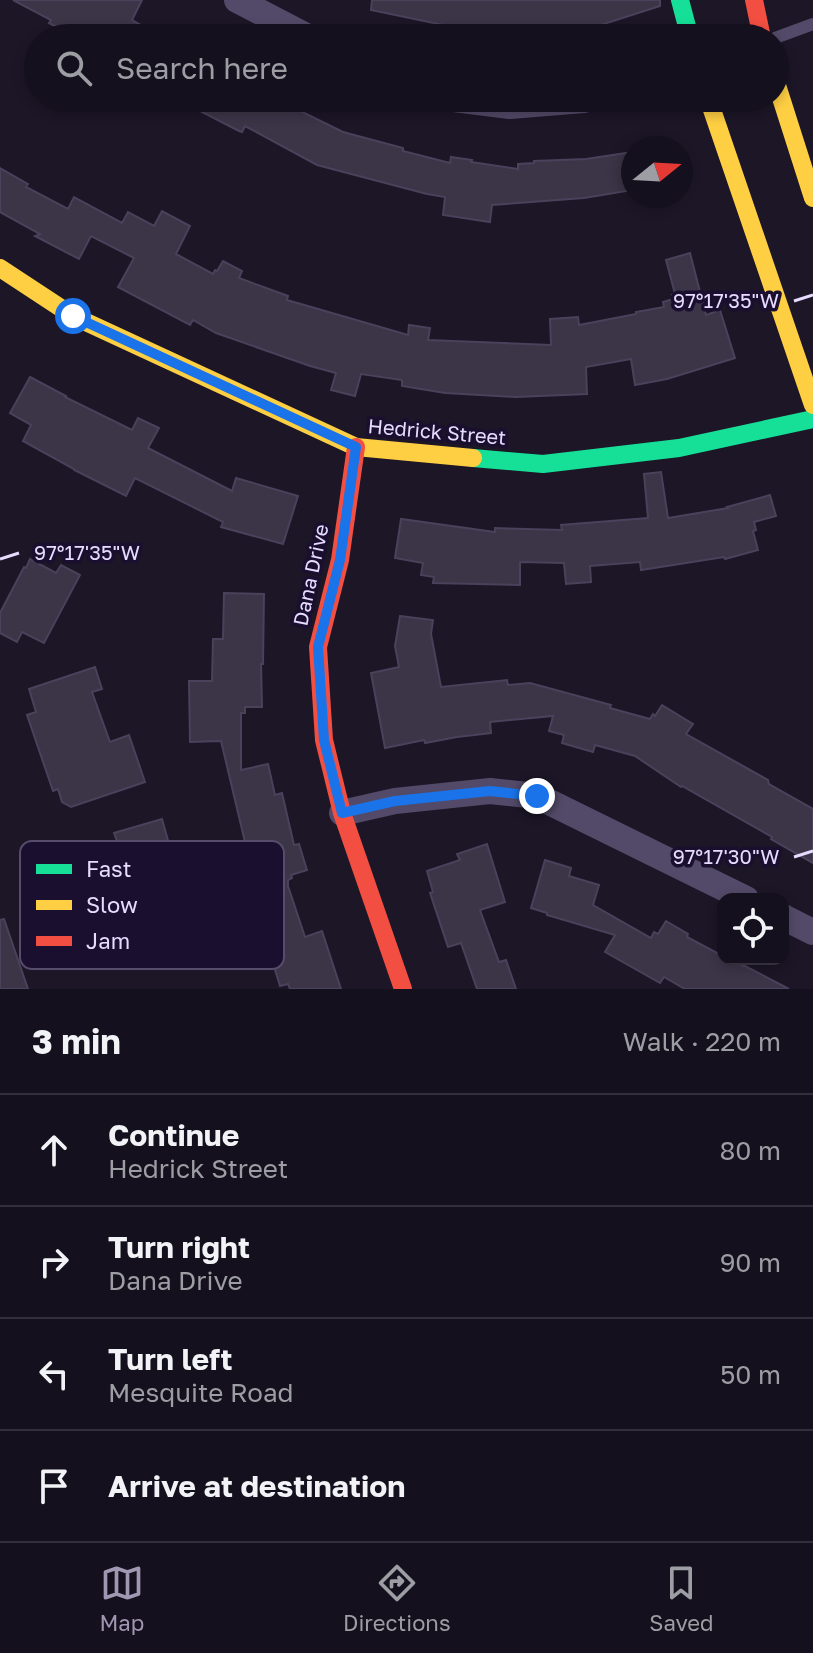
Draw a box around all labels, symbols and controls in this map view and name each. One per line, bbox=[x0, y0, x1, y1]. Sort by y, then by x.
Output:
search box bbox=[24, 24, 789, 112]
icon: search bbox=[52, 46, 96, 90]
text: Search here bbox=[116, 50, 288, 86]
north arrow bbox=[621, 136, 693, 208]
text: 97°17'35"W bbox=[673, 288, 779, 312]
route start bbox=[55, 298, 91, 334]
street label: Hedrick Street bbox=[367, 413, 507, 449]
street label: Dana Drive bbox=[288, 522, 333, 628]
text: 97°17'35"W bbox=[34, 540, 140, 564]
route end bbox=[519, 778, 555, 814]
legend bbox=[20, 841, 284, 969]
text: 97°17'30"W bbox=[673, 844, 779, 868]
text: Fast bbox=[86, 855, 132, 882]
text: Slow bbox=[86, 891, 138, 918]
map controls bbox=[717, 893, 789, 965]
button: locate bbox=[717, 893, 789, 965]
text: Jam bbox=[86, 927, 130, 954]
text: 3 min bbox=[32, 1021, 121, 1061]
text: Walk · 220 m bbox=[623, 1026, 781, 1057]
text: Continue bbox=[108, 1117, 239, 1153]
icon: ahead bbox=[32, 1128, 76, 1172]
text: 80 m bbox=[720, 1135, 781, 1166]
text: Hedrick Street bbox=[108, 1153, 288, 1184]
text: Turn right bbox=[108, 1229, 250, 1265]
icon: right bbox=[32, 1240, 76, 1284]
text: 90 m bbox=[720, 1247, 781, 1278]
text: Dana Drive bbox=[108, 1265, 243, 1296]
text: Turn left bbox=[108, 1341, 233, 1377]
icon: left bbox=[32, 1352, 76, 1396]
text: 50 m bbox=[720, 1359, 781, 1390]
text: Mesquite Road bbox=[108, 1377, 294, 1408]
icon: arrive bbox=[32, 1464, 76, 1508]
text: Arrive at destination bbox=[108, 1468, 405, 1504]
tab: Map bbox=[99, 1561, 144, 1636]
tab: Directions bbox=[343, 1561, 451, 1636]
tab: Saved bbox=[649, 1561, 714, 1636]

